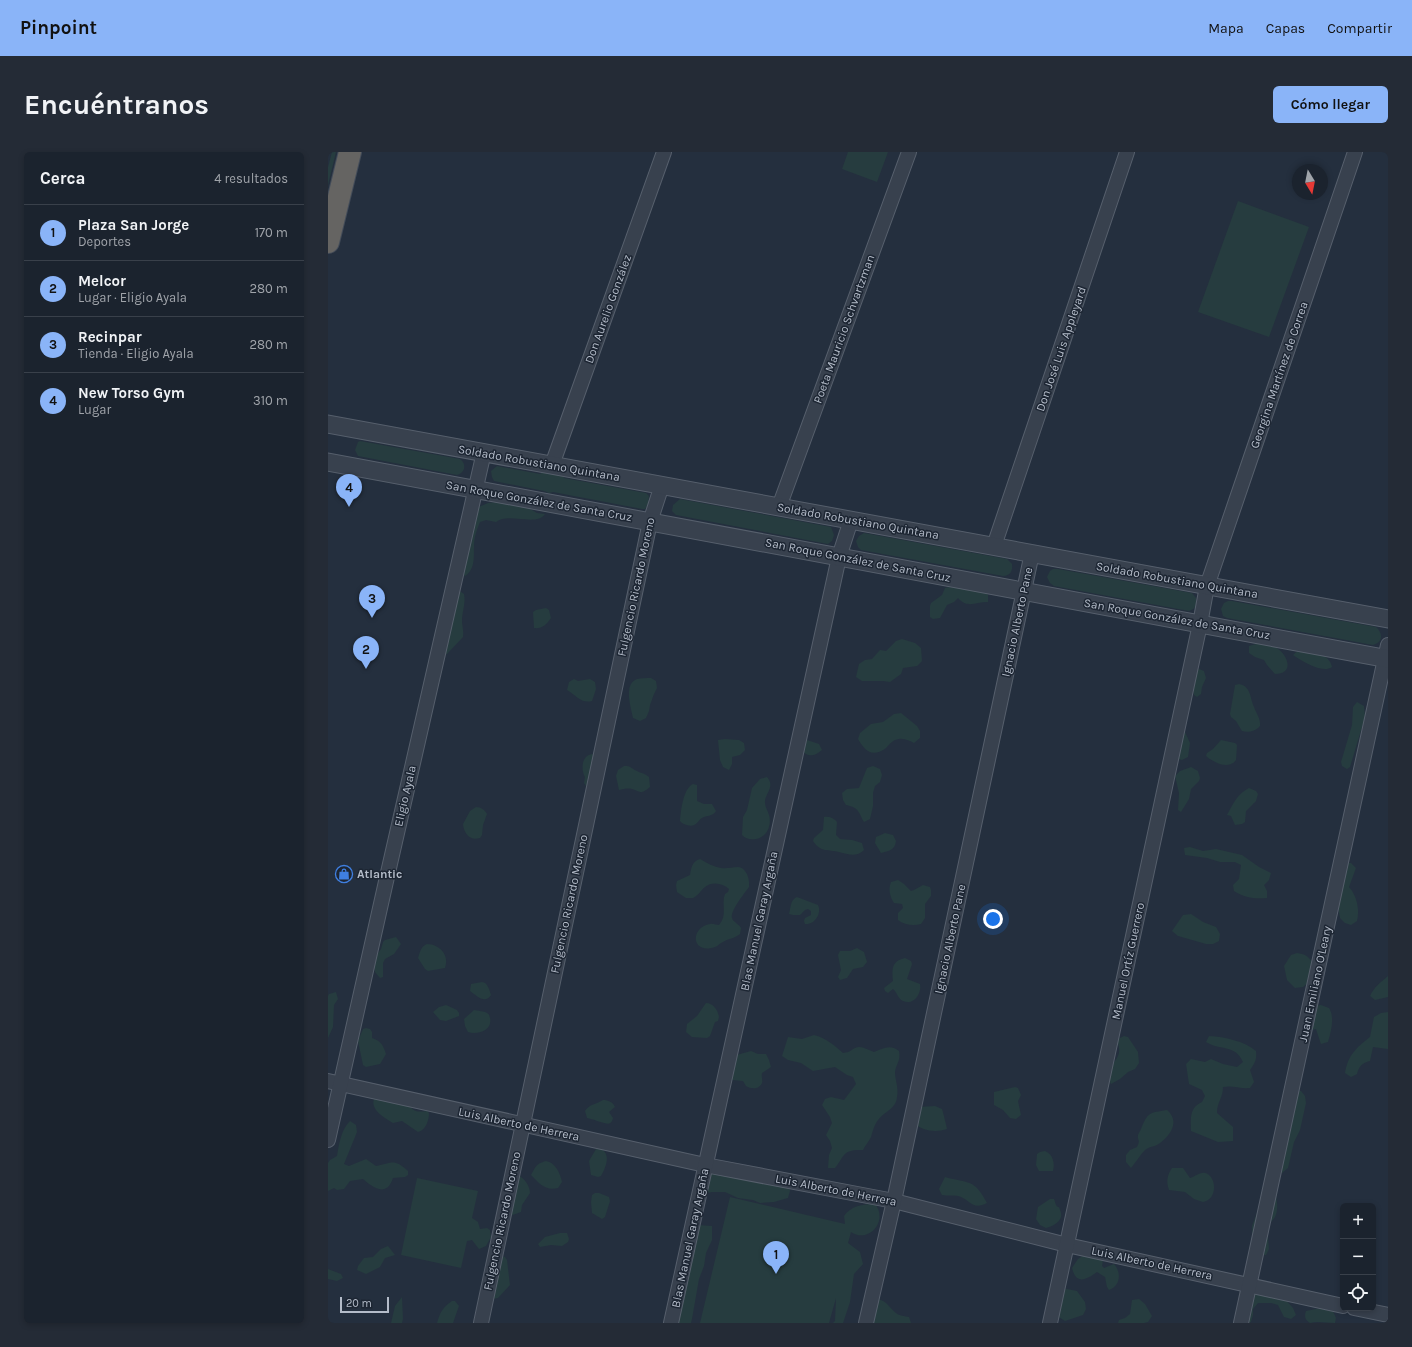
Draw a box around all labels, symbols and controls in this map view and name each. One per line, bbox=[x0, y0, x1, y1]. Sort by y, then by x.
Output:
text: Pinpoint bbox=[20, 17, 97, 39]
text: Mapa bbox=[1208, 20, 1244, 37]
text: Capas bbox=[1266, 20, 1305, 37]
text: Compartir bbox=[1327, 20, 1392, 37]
button: Cómo llegar bbox=[1273, 86, 1388, 123]
text: Encuéntranos bbox=[24, 88, 209, 121]
north arrow bbox=[1292, 164, 1328, 200]
text: Cerca bbox=[40, 168, 85, 188]
text: 4 resultados bbox=[214, 171, 288, 186]
text: Plaza San Jorge bbox=[78, 216, 189, 234]
text: 1 bbox=[51, 225, 55, 240]
text: 170 m bbox=[255, 225, 288, 240]
text: Deportes bbox=[78, 234, 131, 249]
street label: Don Aurelio González bbox=[582, 252, 634, 365]
street label: Poeta Mauricio Schvartzman bbox=[811, 253, 877, 405]
text: Melcor bbox=[78, 272, 126, 290]
text: 2 bbox=[49, 281, 57, 296]
text: 280 m bbox=[250, 281, 288, 296]
street label: Don José Luis Appleyard bbox=[1033, 285, 1089, 413]
text: Lugar · Eligio Ayala bbox=[78, 290, 187, 305]
street label: Georgina Martínez de Correa bbox=[1247, 300, 1311, 450]
text: Recinpar bbox=[78, 328, 142, 346]
text: 3 bbox=[49, 337, 57, 352]
text: 280 m bbox=[250, 337, 288, 352]
text: Tienda · Eligio Ayala bbox=[78, 346, 194, 361]
text: New Torso Gym bbox=[78, 384, 185, 402]
text: 4 bbox=[49, 393, 57, 408]
text: 310 m bbox=[253, 393, 288, 408]
text: Lugar bbox=[78, 402, 111, 417]
street label: Soldado Robustiano Quintana bbox=[457, 442, 621, 484]
pin: 4 bbox=[336, 474, 362, 507]
street label: San Roque González de Santa Cruz bbox=[445, 478, 634, 524]
street label: Soldado Robustiano Quintana bbox=[776, 500, 940, 542]
street label: Fulgencio Ricardo Moreno bbox=[614, 516, 658, 658]
street label: San Roque González de Santa Cruz bbox=[764, 535, 952, 585]
street label: Soldado Robustiano Quintana bbox=[1095, 559, 1259, 601]
street label: Ignacio Alberto Pane bbox=[999, 566, 1035, 678]
pin: 3 bbox=[359, 585, 385, 618]
street label: San Roque González de Santa Cruz bbox=[1083, 596, 1272, 642]
pin: 2 bbox=[353, 636, 379, 669]
street label: Eligio Ayala bbox=[391, 764, 419, 828]
street label: Fulgencio Ricardo Moreno bbox=[547, 833, 591, 975]
street label: Blas Manuel Garay Argaña bbox=[737, 850, 781, 992]
shop icon: Atlantic bbox=[334, 864, 354, 884]
place label: Atlantic bbox=[357, 867, 402, 881]
street label: Ignacio Alberto Pane bbox=[932, 883, 968, 995]
street label: Manuel Ortíz Guerrero bbox=[1109, 901, 1147, 1021]
your location bbox=[983, 909, 1003, 929]
street label: Juan Emiliano O'Leary bbox=[1296, 924, 1334, 1043]
street label: Luis Alberto de Herrera bbox=[457, 1104, 581, 1144]
street label: Fulgencio Ricardo Moreno bbox=[480, 1150, 524, 1292]
street label: Blas Manuel Garay Argaña bbox=[668, 1167, 712, 1309]
street label: Luis Alberto de Herrera bbox=[774, 1171, 898, 1209]
map controls bbox=[1340, 1203, 1376, 1311]
button: + bbox=[1340, 1203, 1376, 1239]
button: − bbox=[1340, 1239, 1376, 1275]
pin: 1 bbox=[763, 1241, 789, 1274]
street label: Luis Alberto de Herrera bbox=[1090, 1243, 1214, 1283]
button: locate bbox=[1340, 1275, 1376, 1311]
scale bar bbox=[340, 1295, 389, 1314]
text: 20 m bbox=[346, 1297, 372, 1310]

